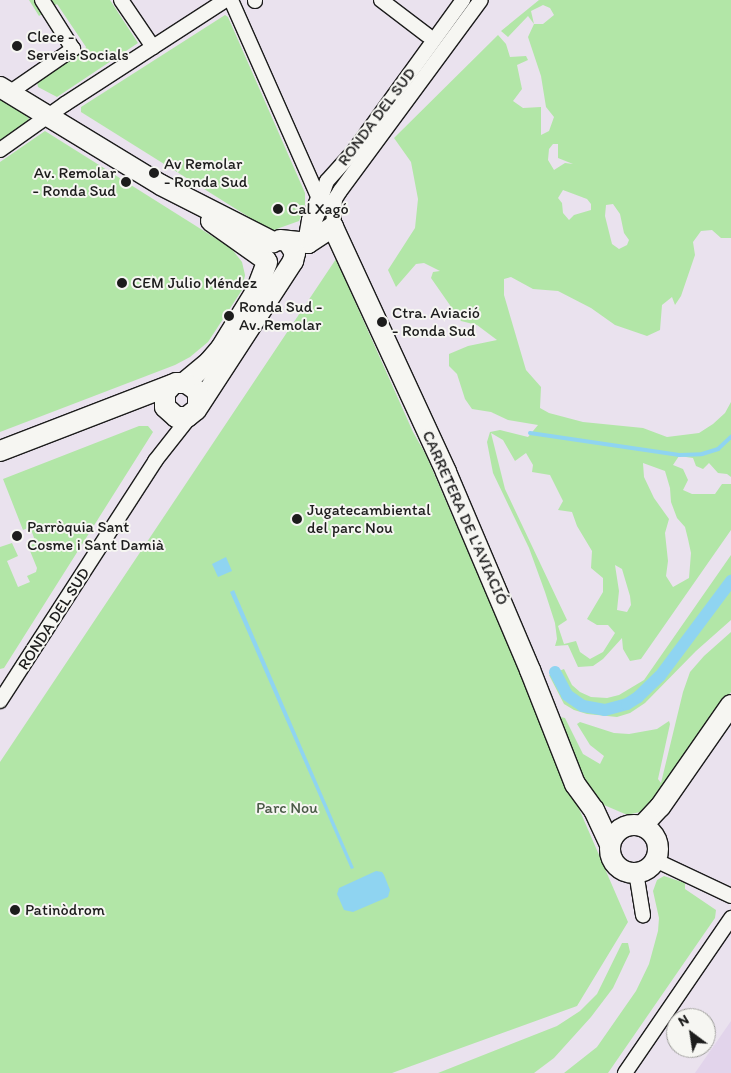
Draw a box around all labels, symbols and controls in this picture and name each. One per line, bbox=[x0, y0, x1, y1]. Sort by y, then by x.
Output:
place label: Clece - Serveis Socials bbox=[27, 27, 129, 65]
marker: Clece - Serveis Socials bbox=[11, 40, 23, 52]
street label: RONDA DEL SUD bbox=[334, 64, 420, 170]
place label: Av Remolar - Ronda Sud bbox=[164, 154, 248, 192]
place label: Av. Remolar - Ronda Sud bbox=[32, 163, 116, 201]
marker: Av Remolar - Ronda Sud bbox=[148, 167, 160, 179]
marker: Av. Remolar - Ronda Sud bbox=[120, 176, 132, 188]
place label: Cal Xagó bbox=[288, 199, 350, 219]
marker: Cal Xagó bbox=[272, 203, 284, 215]
place label: CEM Julio Méndez bbox=[132, 273, 257, 293]
marker: CEM Julio Méndez bbox=[116, 277, 128, 289]
place label: Ronda Sud - Av. Remolar bbox=[239, 297, 323, 335]
place label: Ctra. Aviació - Ronda Sud bbox=[392, 303, 479, 341]
marker: Ronda Sud - Av. Remolar bbox=[223, 310, 235, 322]
marker: Ctra. Aviació - Ronda Sud bbox=[376, 316, 388, 328]
street label: CARRETERA DE L'AVIACIÓ bbox=[418, 429, 512, 607]
place label: Jugatecambiental del parc Nou bbox=[307, 500, 431, 538]
marker: Jugatecambiental del parc Nou bbox=[291, 513, 303, 525]
place label: Parròquia Sant Cosme i Sant Damià bbox=[27, 517, 165, 555]
marker: Parròquia Sant Cosme i Sant Damià bbox=[11, 530, 23, 542]
street label: RONDA DEL SUD bbox=[14, 565, 94, 673]
park label: Parc Nou bbox=[256, 798, 318, 818]
place label: Patinòdrom bbox=[25, 900, 105, 920]
marker: Patinòdrom bbox=[9, 904, 21, 916]
north arrow bbox=[666, 1008, 716, 1058]
text: N bbox=[675, 1011, 692, 1030]

